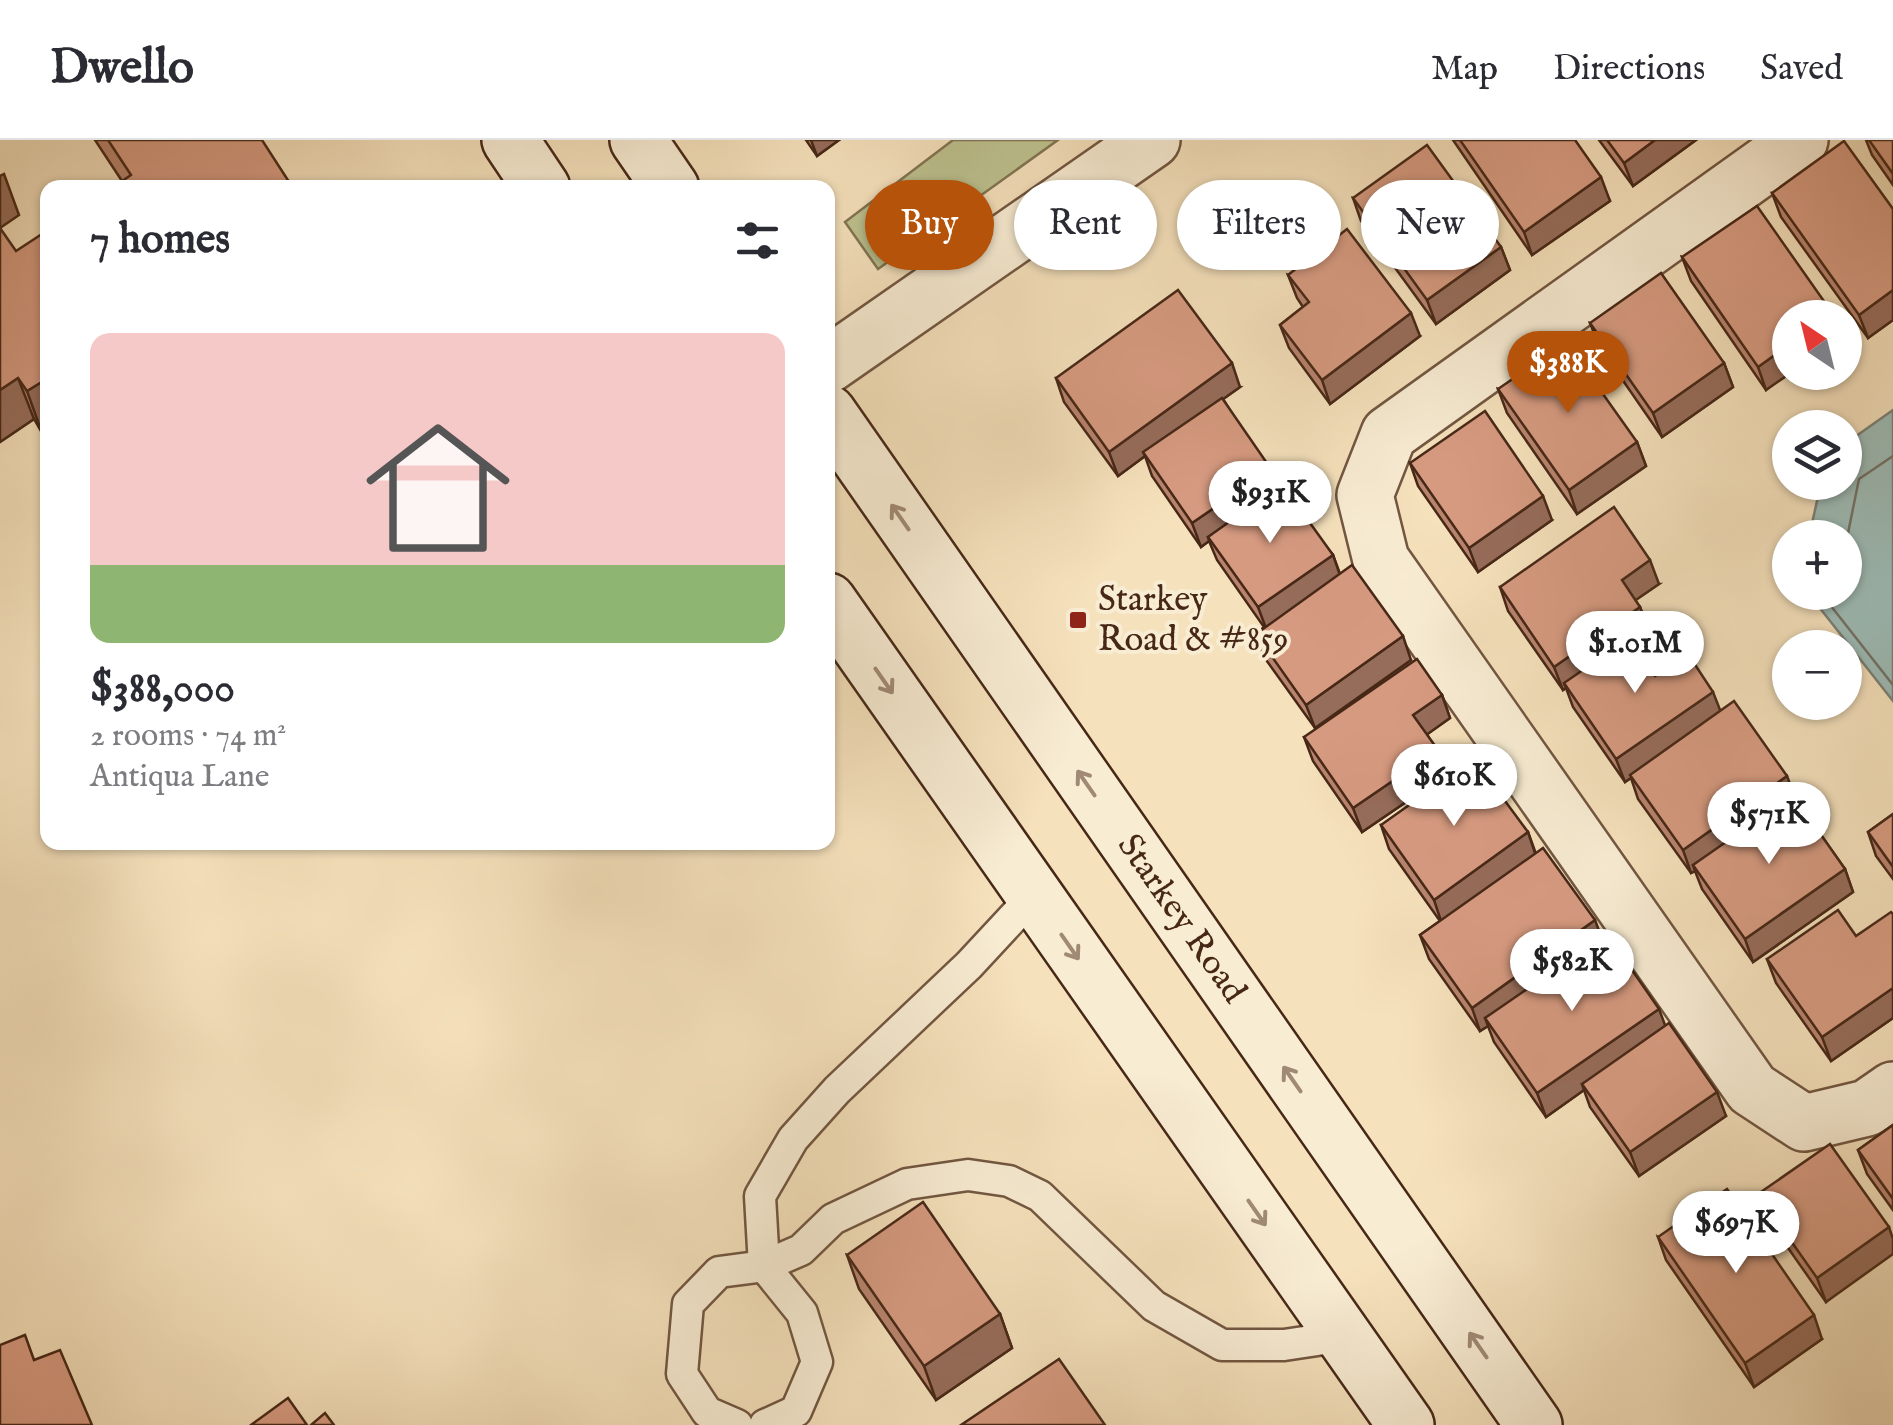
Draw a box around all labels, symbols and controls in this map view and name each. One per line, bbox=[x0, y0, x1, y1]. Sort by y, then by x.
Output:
text: Dwello bbox=[50, 39, 194, 99]
text: Map bbox=[1431, 47, 1498, 92]
text: Directions bbox=[1553, 47, 1705, 92]
text: Saved bbox=[1760, 47, 1843, 92]
chip: Buy bbox=[865, 180, 994, 270]
chip: Rent bbox=[1014, 180, 1157, 270]
chip: Filters bbox=[1177, 180, 1341, 270]
chip: New bbox=[1361, 180, 1499, 270]
icon: filters bbox=[730, 213, 785, 268]
text: 7 homes bbox=[90, 214, 230, 267]
north arrow bbox=[1772, 300, 1862, 390]
map controls bbox=[1772, 300, 1862, 720]
pin: $388K bbox=[1498, 331, 1638, 416]
text: $388K bbox=[1529, 343, 1607, 384]
icon: home bbox=[348, 398, 528, 578]
button: layers bbox=[1772, 410, 1862, 500]
pin: $931K bbox=[1200, 461, 1340, 546]
text: $931K bbox=[1231, 473, 1309, 514]
one-way arrow bbox=[890, 504, 911, 531]
button: + bbox=[1772, 520, 1862, 610]
place label: Starkey Road & #859 bbox=[1098, 578, 1288, 663]
marker: Starkey Road & #859 bbox=[1067, 609, 1089, 631]
pin: $1.01M bbox=[1554, 611, 1716, 696]
text: $1.01M bbox=[1588, 623, 1682, 664]
button: − bbox=[1772, 630, 1862, 720]
text: $388,000 bbox=[90, 663, 235, 716]
one-way arrow bbox=[873, 667, 894, 694]
text: 2 rooms · 74 m² bbox=[90, 716, 286, 757]
pin: $610K bbox=[1384, 744, 1524, 829]
text: $610K bbox=[1413, 756, 1495, 797]
text: Antiqua Lane bbox=[90, 757, 270, 798]
one-way arrow bbox=[1076, 770, 1097, 798]
pin: $571K bbox=[1699, 782, 1839, 867]
text: $571K bbox=[1729, 794, 1809, 835]
street label: Starkey Road bbox=[1106, 826, 1256, 1013]
pin: $582K bbox=[1502, 929, 1642, 1014]
one-way arrow bbox=[1059, 933, 1080, 960]
text: $582K bbox=[1532, 941, 1612, 982]
one-way arrow bbox=[1282, 1065, 1303, 1093]
pin: $697K bbox=[1666, 1191, 1806, 1276]
one-way arrow bbox=[1246, 1199, 1267, 1226]
text: $697K bbox=[1694, 1203, 1778, 1244]
one-way arrow bbox=[1468, 1332, 1489, 1359]

